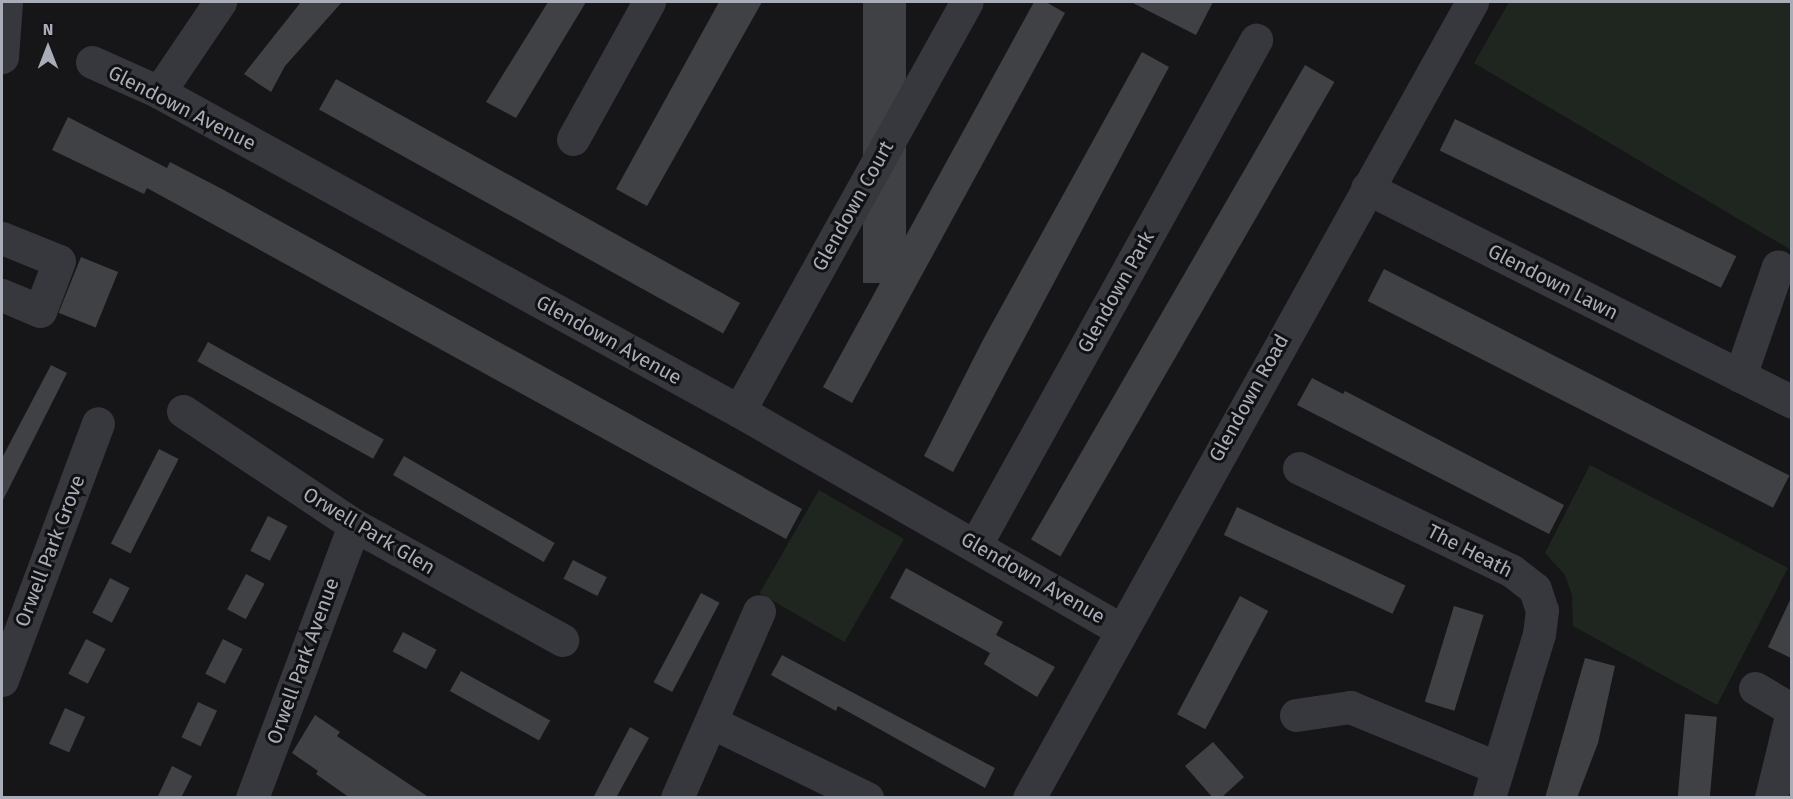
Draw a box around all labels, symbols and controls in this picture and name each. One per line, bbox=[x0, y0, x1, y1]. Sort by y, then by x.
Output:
north arrow bbox=[18, 18, 78, 78]
text: N bbox=[43, 20, 53, 39]
street label: Glendown Avenue bbox=[104, 60, 260, 156]
street label: Glendown Court bbox=[807, 137, 899, 275]
street label: Glendown Park bbox=[1073, 227, 1159, 357]
street label: Glendown Lawn bbox=[1484, 239, 1622, 325]
street label: Glendown Avenue bbox=[532, 290, 686, 390]
street label: Glendown Road bbox=[1204, 330, 1294, 466]
street label: Orwell Park Grove bbox=[10, 472, 90, 630]
street label: Orwell Park Glen bbox=[299, 482, 439, 580]
street label: The Heath bbox=[1423, 519, 1517, 583]
street label: Glendown Avenue bbox=[957, 527, 1109, 629]
street label: Orwell Park Avenue bbox=[262, 575, 344, 747]

